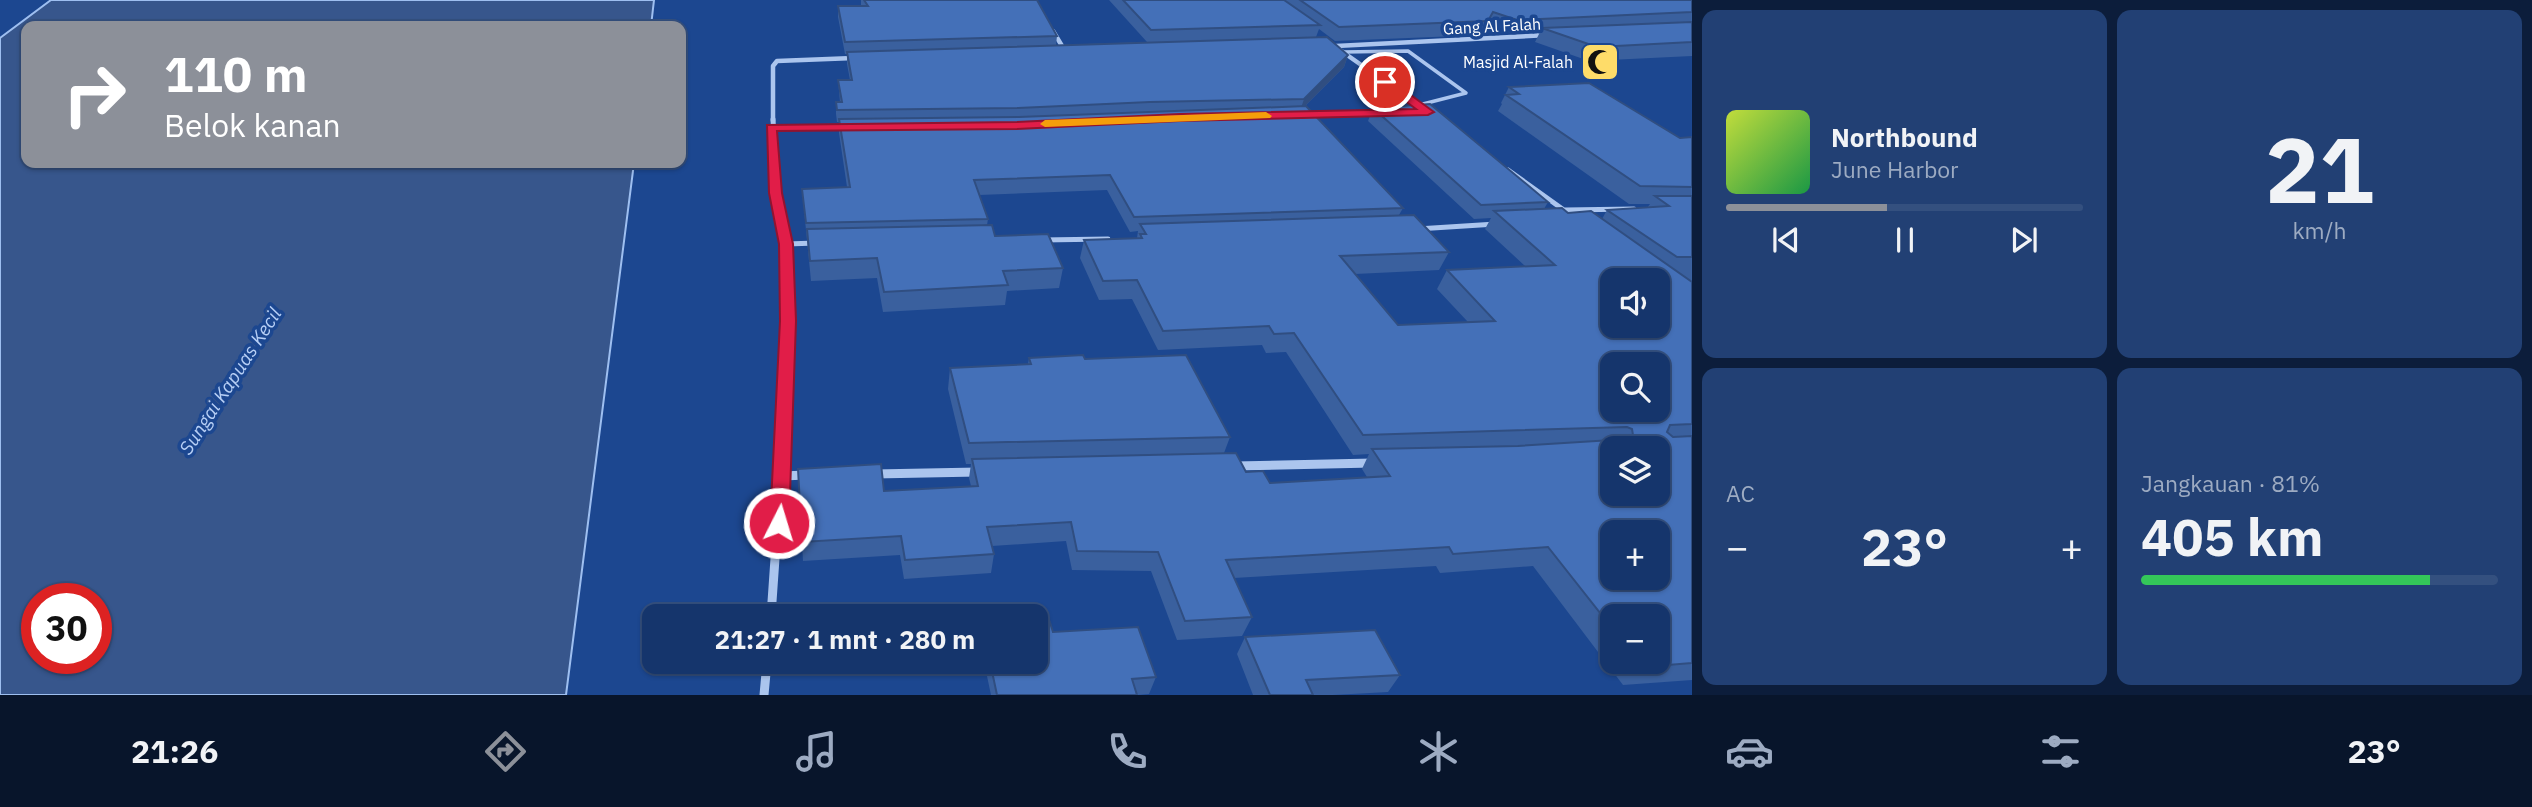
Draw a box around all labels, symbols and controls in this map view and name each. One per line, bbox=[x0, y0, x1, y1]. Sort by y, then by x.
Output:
street label: Gang Al Falah bbox=[1442, 13, 1542, 39]
mosque icon: Masjid Al-Falah bbox=[1579, 41, 1621, 83]
text: 110 m bbox=[164, 42, 308, 105]
icon: right bbox=[49, 49, 140, 140]
pin bbox=[1355, 52, 1415, 112]
place label: Masjid Al-Falah bbox=[1463, 52, 1573, 72]
icon: arrive bbox=[1366, 63, 1404, 101]
text: Belok kanan bbox=[164, 104, 341, 146]
text: 21 bbox=[2265, 110, 2374, 228]
text: Northbound bbox=[1831, 120, 1978, 154]
text: June Harbor bbox=[1831, 154, 1959, 184]
text: km/h bbox=[2292, 215, 2347, 245]
icon: previous bbox=[1767, 221, 1805, 259]
icon: pause bbox=[1886, 221, 1924, 259]
icon: next bbox=[2005, 221, 2043, 259]
map controls bbox=[1600, 268, 1670, 674]
button: sound bbox=[1600, 268, 1670, 338]
water label: Sungai Kapuas Kecil bbox=[173, 303, 287, 459]
button: search bbox=[1600, 352, 1670, 422]
button: layers bbox=[1600, 436, 1670, 506]
text: Jangkauan · 81% bbox=[2141, 468, 2320, 498]
text: AC bbox=[1726, 478, 1755, 508]
position arrow bbox=[742, 486, 816, 560]
text: 405 km bbox=[2141, 503, 2323, 570]
text: 23° bbox=[1861, 513, 1948, 580]
button: + bbox=[1600, 520, 1670, 590]
text: − bbox=[1726, 522, 1749, 571]
text: + bbox=[2060, 522, 2083, 571]
speed limit sign: 30 bbox=[21, 583, 112, 674]
button: − bbox=[1600, 604, 1670, 674]
text: 21:27 · 1 mnt · 280 m bbox=[715, 622, 975, 656]
icon: directions bbox=[481, 727, 530, 776]
icon: music bbox=[792, 727, 841, 776]
icon: phone bbox=[1103, 727, 1152, 776]
icon: climate bbox=[1414, 727, 1463, 776]
icon: car bbox=[1725, 727, 1774, 776]
icon: filters bbox=[2036, 727, 2085, 776]
text: 21:26 bbox=[131, 730, 218, 772]
text: 23° bbox=[2347, 730, 2401, 772]

